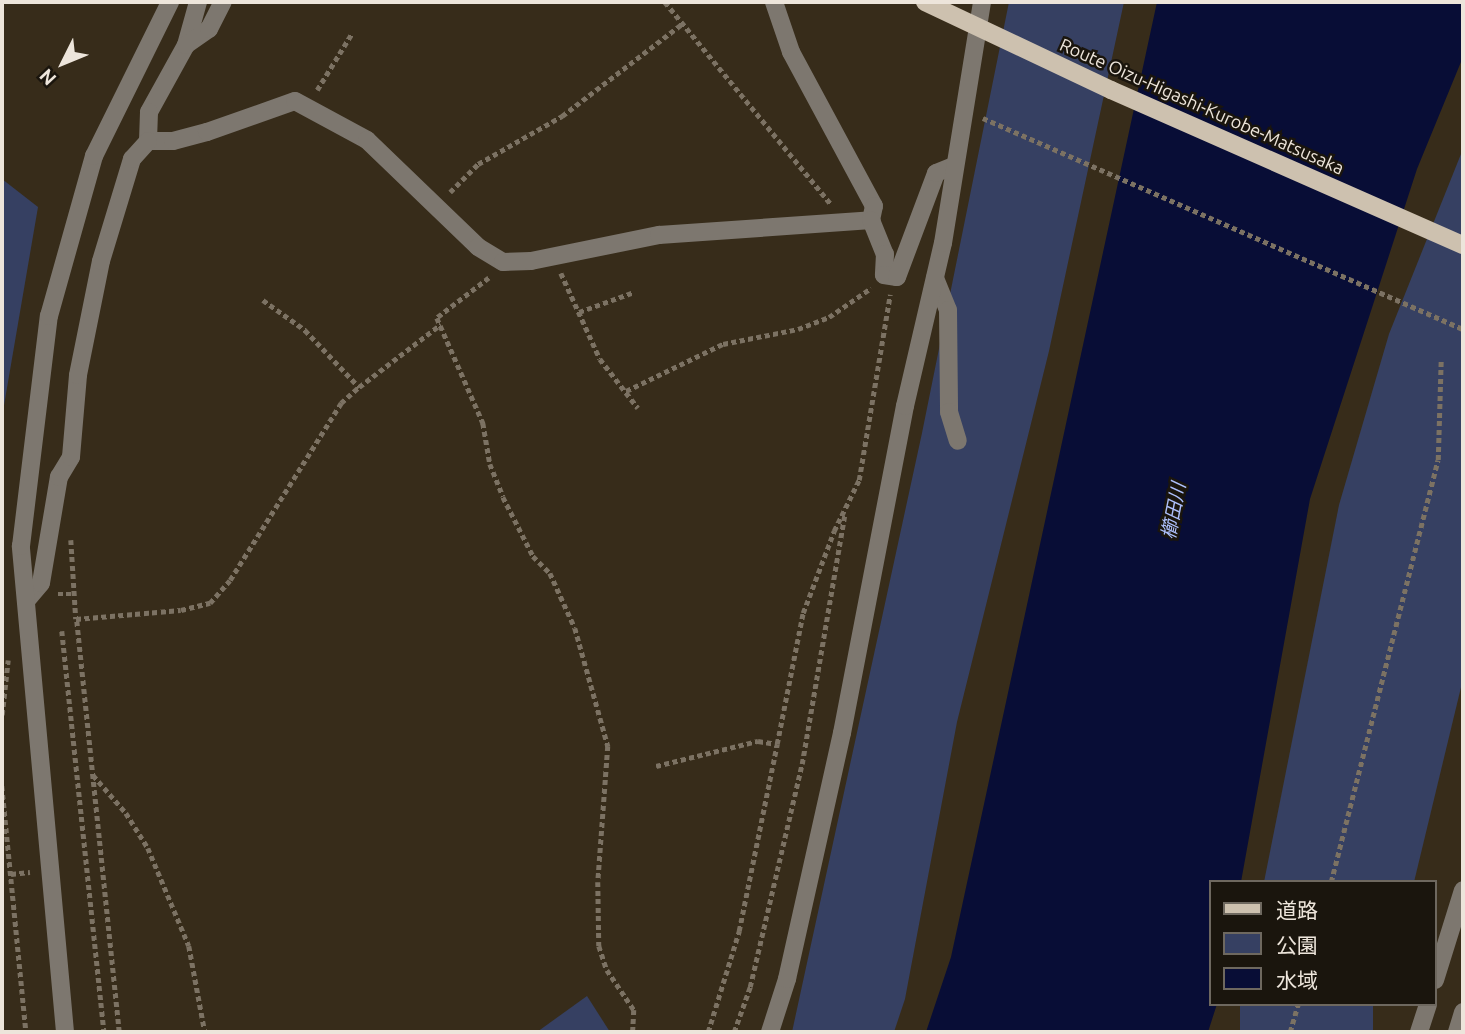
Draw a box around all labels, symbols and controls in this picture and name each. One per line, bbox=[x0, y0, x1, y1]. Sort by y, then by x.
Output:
north arrow bbox=[28, 28, 98, 98]
street label: Route Oizu-Higashi-Kurobe-Matsusaka bbox=[1056, 33, 1348, 179]
text: N bbox=[35, 65, 61, 90]
water label: 櫛田川 bbox=[1157, 481, 1191, 541]
legend bbox=[1210, 880, 1437, 1006]
text: 道路 bbox=[1276, 898, 1318, 922]
text: 公園 bbox=[1276, 933, 1318, 957]
text: 水域 bbox=[1276, 968, 1318, 992]

